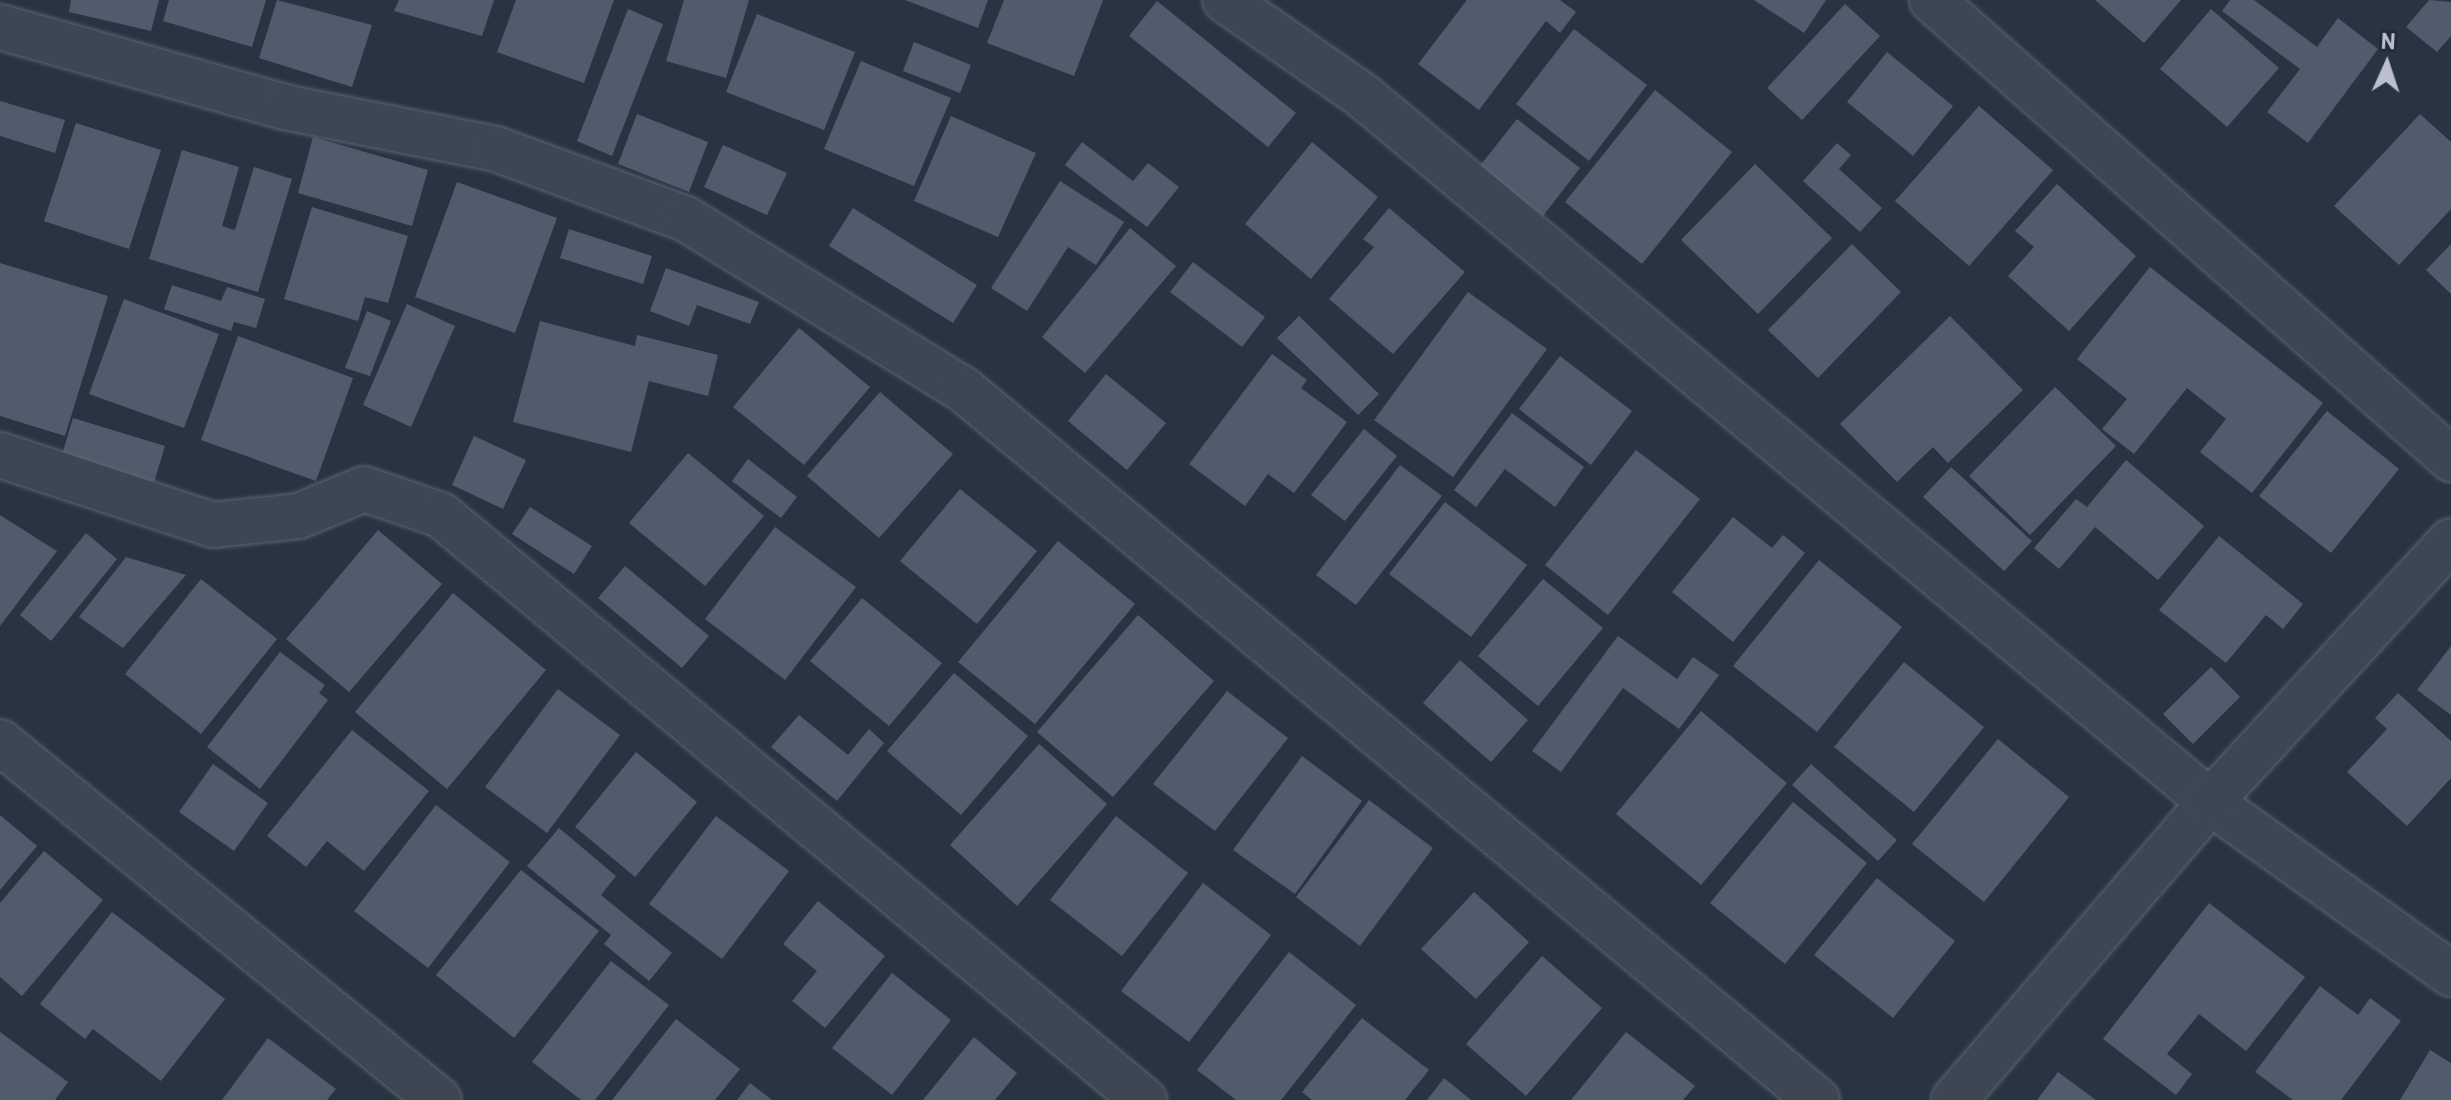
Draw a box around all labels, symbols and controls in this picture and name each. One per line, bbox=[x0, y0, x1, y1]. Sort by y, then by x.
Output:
north arrow bbox=[2347, 24, 2427, 104]
text: N bbox=[2380, 27, 2396, 53]

